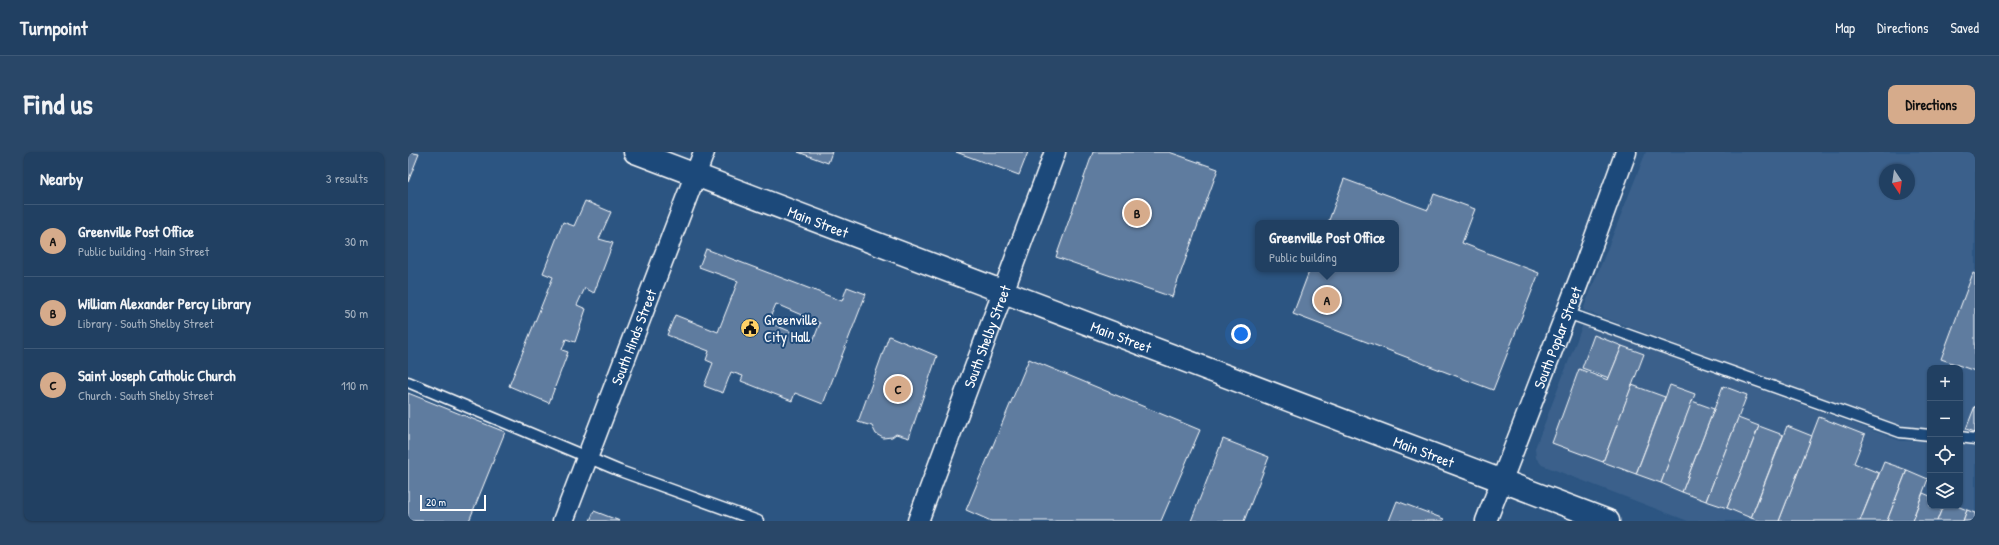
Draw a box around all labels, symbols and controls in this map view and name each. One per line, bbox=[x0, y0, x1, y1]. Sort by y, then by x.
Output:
text: Turnpoint bbox=[20, 15, 88, 41]
text: Map bbox=[1835, 18, 1855, 37]
text: Directions bbox=[1877, 18, 1928, 37]
text: Saved bbox=[1950, 18, 1979, 37]
text: Find us bbox=[24, 85, 93, 123]
button: Directions bbox=[1888, 85, 1975, 124]
north arrow bbox=[1879, 164, 1915, 200]
text: Nearby bbox=[40, 167, 83, 190]
text: 3 results bbox=[326, 169, 368, 187]
pin: B bbox=[1124, 198, 1150, 228]
street label: Main Street bbox=[785, 200, 852, 243]
popup bbox=[1255, 220, 1399, 272]
text: Greenville Post Office bbox=[78, 221, 194, 242]
text: Greenville Post Office bbox=[1269, 227, 1385, 248]
text: A bbox=[50, 232, 56, 250]
text: 30 m bbox=[345, 232, 368, 250]
text: Public building · Main Street bbox=[78, 242, 209, 260]
text: Public building bbox=[1269, 248, 1337, 266]
street label: South Shelby Street bbox=[958, 281, 1016, 391]
street label: South Poplar Street bbox=[1528, 282, 1587, 391]
street label: South Hinds Street bbox=[605, 285, 661, 388]
pin: A bbox=[1314, 285, 1340, 315]
text: William Alexander Percy Library bbox=[78, 293, 251, 314]
text: B bbox=[50, 304, 56, 322]
text: 50 m bbox=[345, 304, 368, 322]
place label: Greenville City Hall bbox=[764, 309, 818, 347]
text: Library · South Shelby Street bbox=[78, 314, 214, 332]
street label: Main Street bbox=[1088, 315, 1155, 358]
public building icon: Greenville City Hall bbox=[739, 317, 761, 339]
your location bbox=[1231, 324, 1251, 344]
text: Saint Joseph Catholic Church bbox=[78, 365, 236, 386]
map controls bbox=[1927, 365, 1963, 509]
button: + bbox=[1927, 365, 1963, 401]
pin: C bbox=[885, 374, 911, 404]
text: C bbox=[49, 376, 57, 394]
text: 110 m bbox=[341, 376, 368, 394]
text: Church · South Shelby Street bbox=[78, 386, 213, 404]
button: − bbox=[1927, 401, 1963, 437]
street label: Main Street bbox=[1391, 430, 1458, 473]
button: locate bbox=[1927, 437, 1963, 473]
button: layers bbox=[1927, 473, 1963, 509]
scale bar bbox=[420, 493, 486, 512]
text: 20 m bbox=[426, 495, 446, 509]

